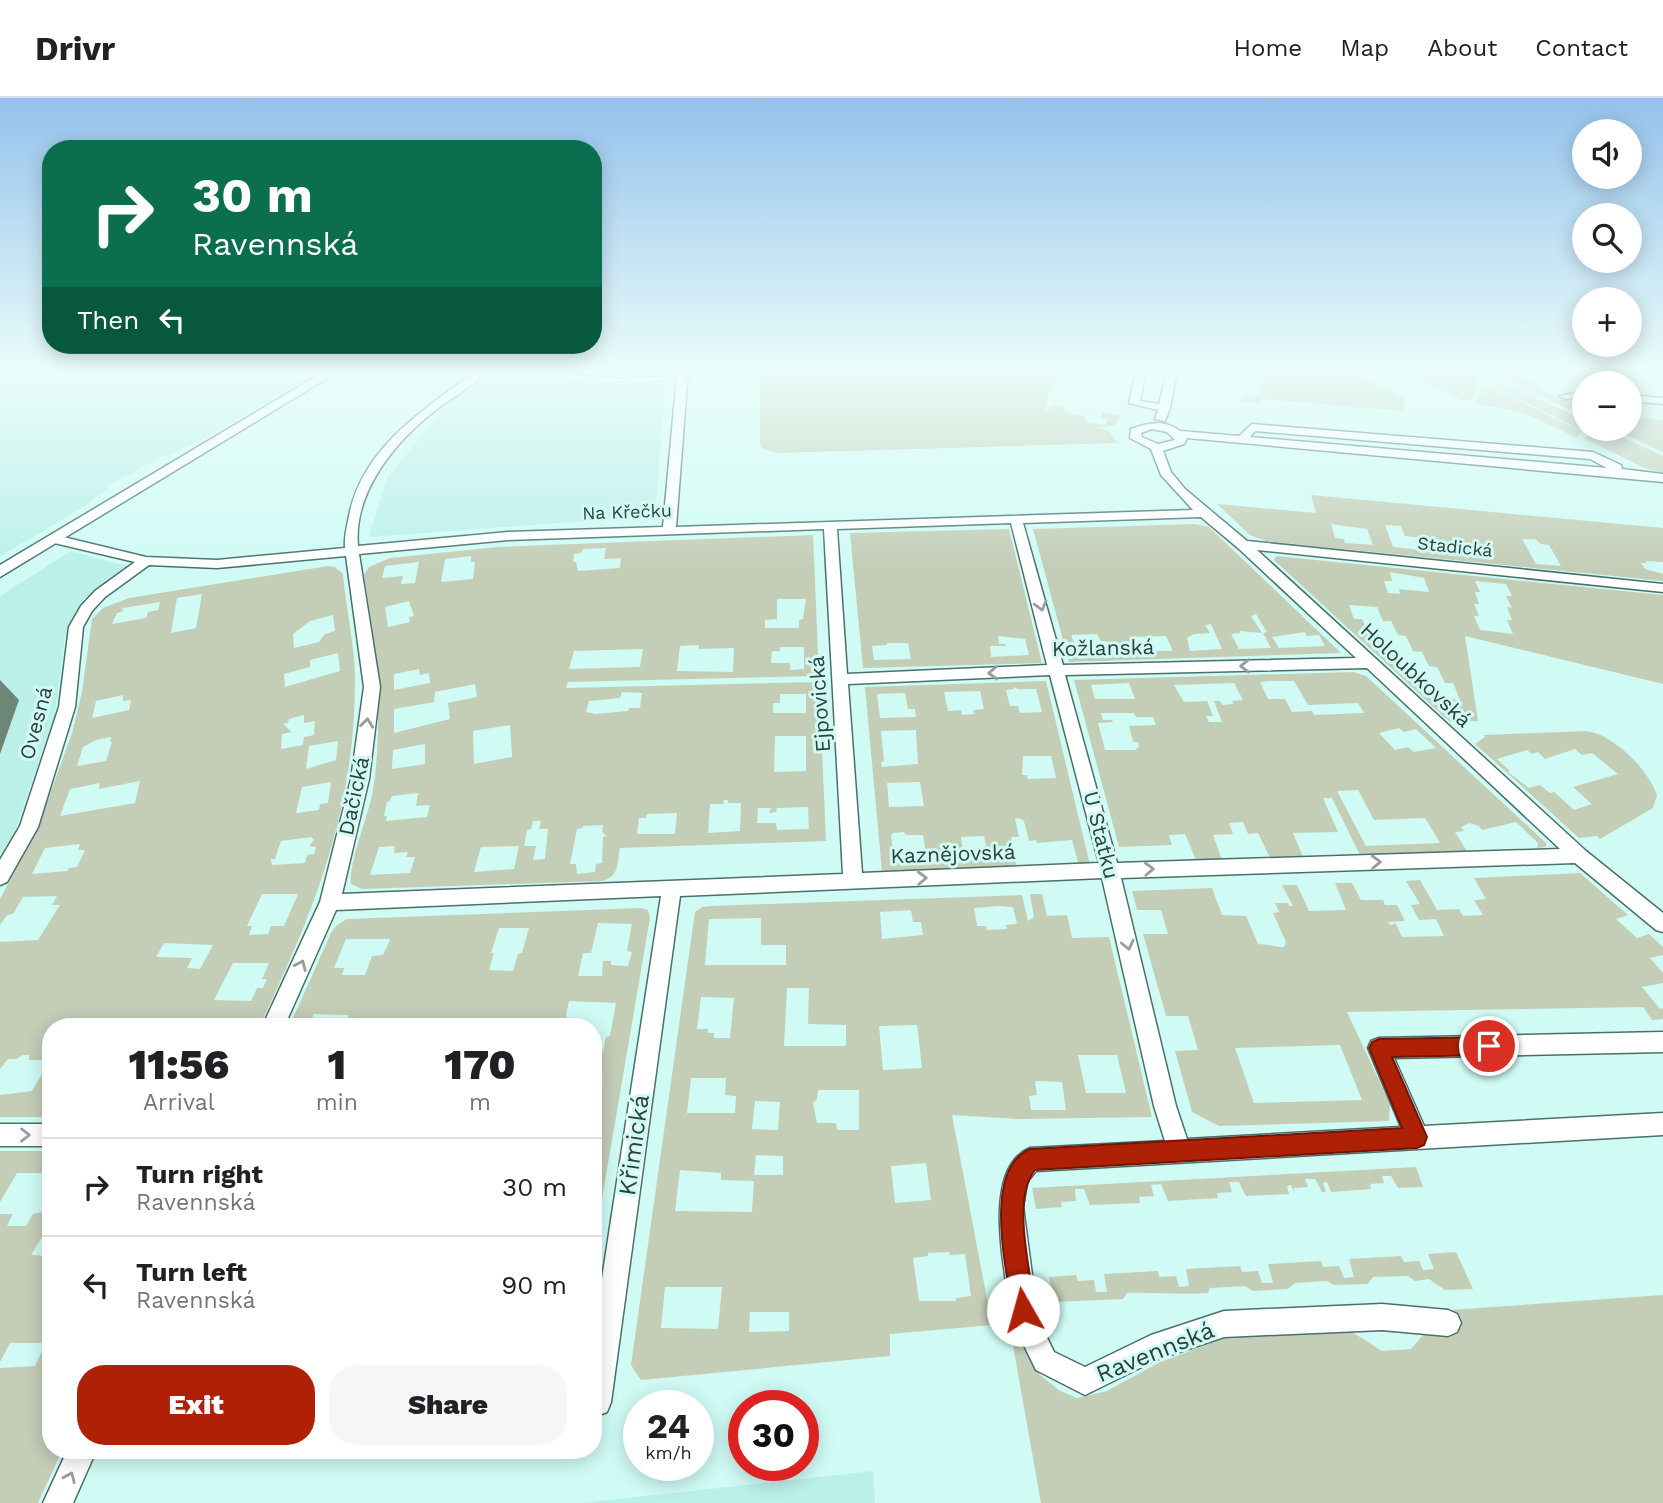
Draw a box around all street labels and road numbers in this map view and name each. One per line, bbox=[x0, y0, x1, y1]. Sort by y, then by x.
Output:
street label: Na Křečku bbox=[582, 499, 672, 524]
street label: Stadická bbox=[1416, 532, 1494, 561]
street label: Holoubkovská bbox=[1356, 617, 1477, 732]
street label: Kožlanská bbox=[1052, 634, 1155, 661]
street label: Ejpovická bbox=[804, 655, 835, 753]
street label: Ovesná bbox=[14, 683, 57, 762]
street label: Dačická bbox=[333, 754, 374, 837]
street label: U Statku bbox=[1079, 788, 1124, 881]
street label: Kaznějovská bbox=[890, 839, 1016, 868]
street label: Křimická bbox=[613, 1093, 655, 1197]
street label: Ravennská bbox=[1092, 1316, 1218, 1388]

